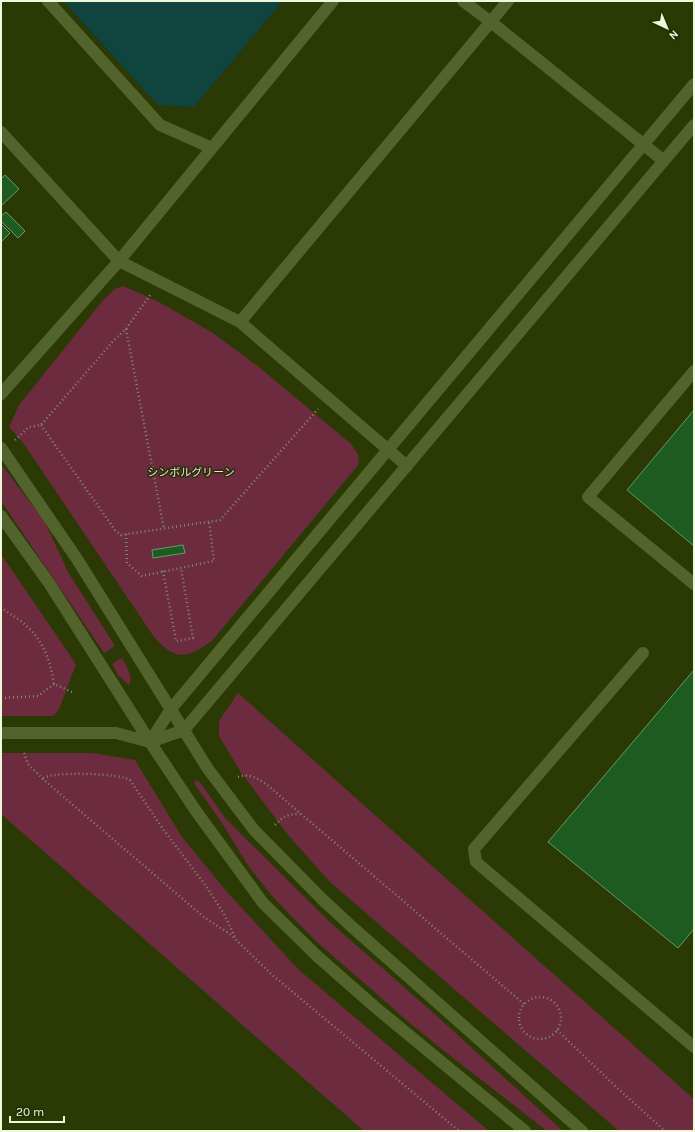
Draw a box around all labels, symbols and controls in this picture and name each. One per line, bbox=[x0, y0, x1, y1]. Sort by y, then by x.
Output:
north arrow bbox=[647, 8, 687, 48]
text: N bbox=[666, 27, 681, 42]
park label: シンボルグリーン bbox=[147, 466, 235, 479]
scale bar bbox=[10, 1098, 64, 1124]
text: 20 m bbox=[16, 1105, 44, 1119]

